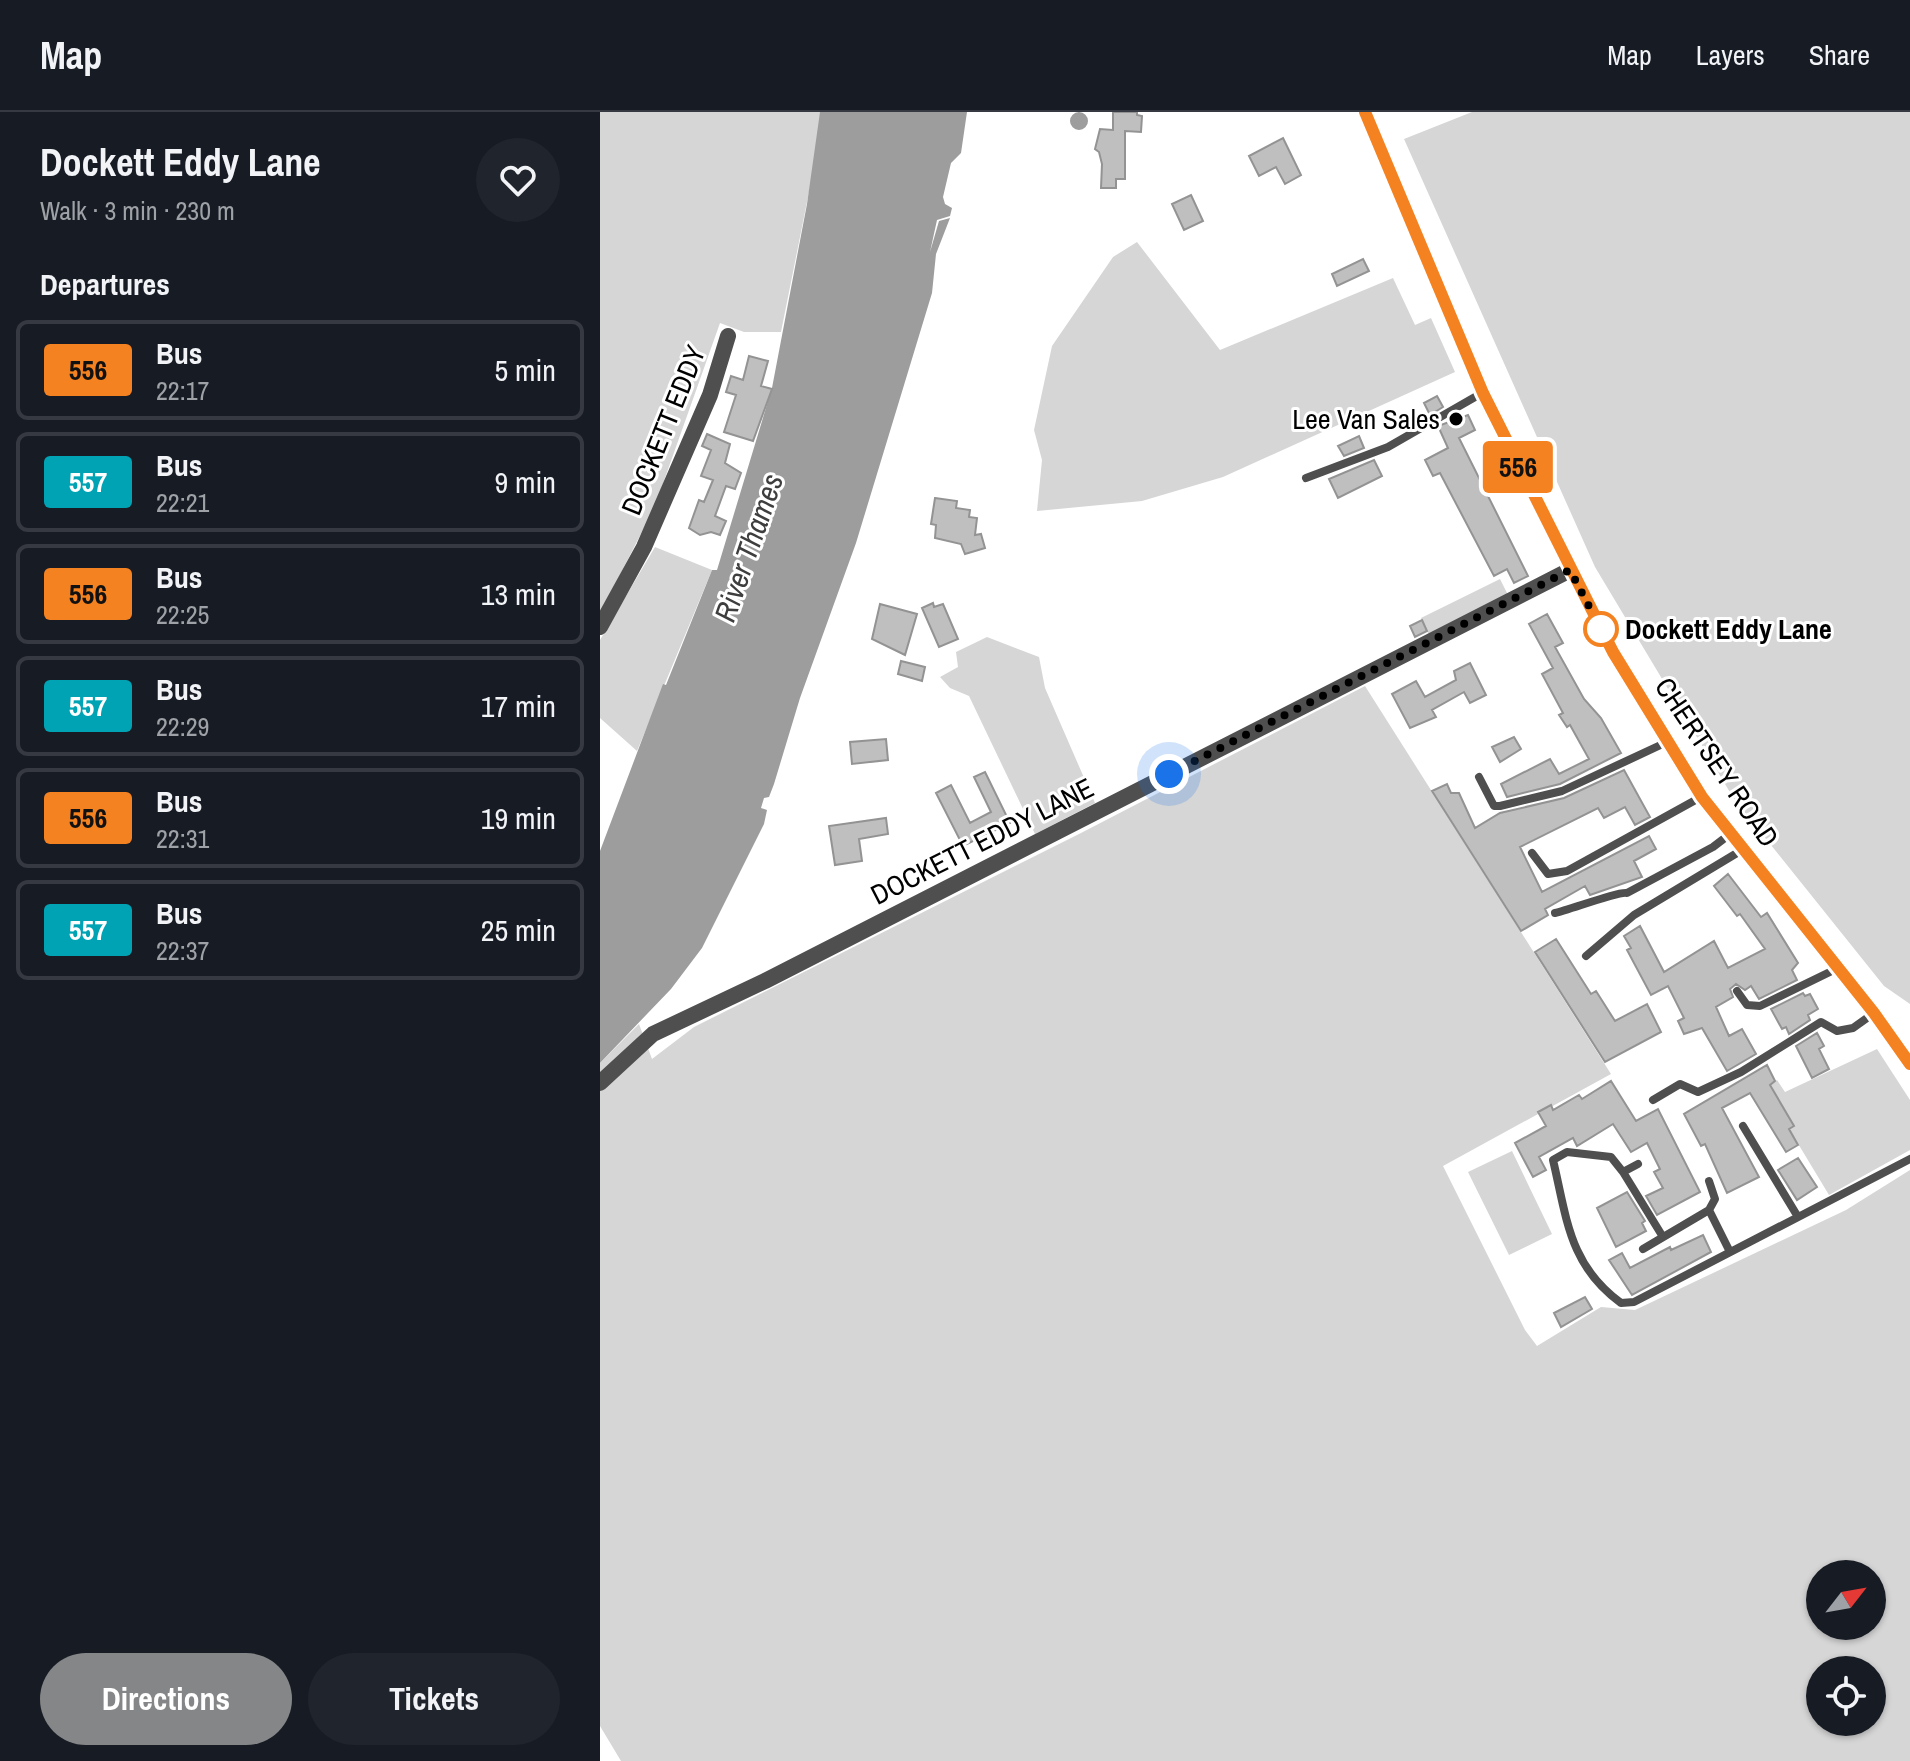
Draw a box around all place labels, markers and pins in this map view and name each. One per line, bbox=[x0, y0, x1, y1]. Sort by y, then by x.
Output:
place label: Lee Van Sales bbox=[1292, 400, 1440, 438]
marker: Lee Van Sales bbox=[1447, 410, 1465, 428]
place label: Dockett Eddy Lane bbox=[1625, 610, 1832, 648]
marker: Dockett Eddy Lane bbox=[1584, 612, 1618, 646]

